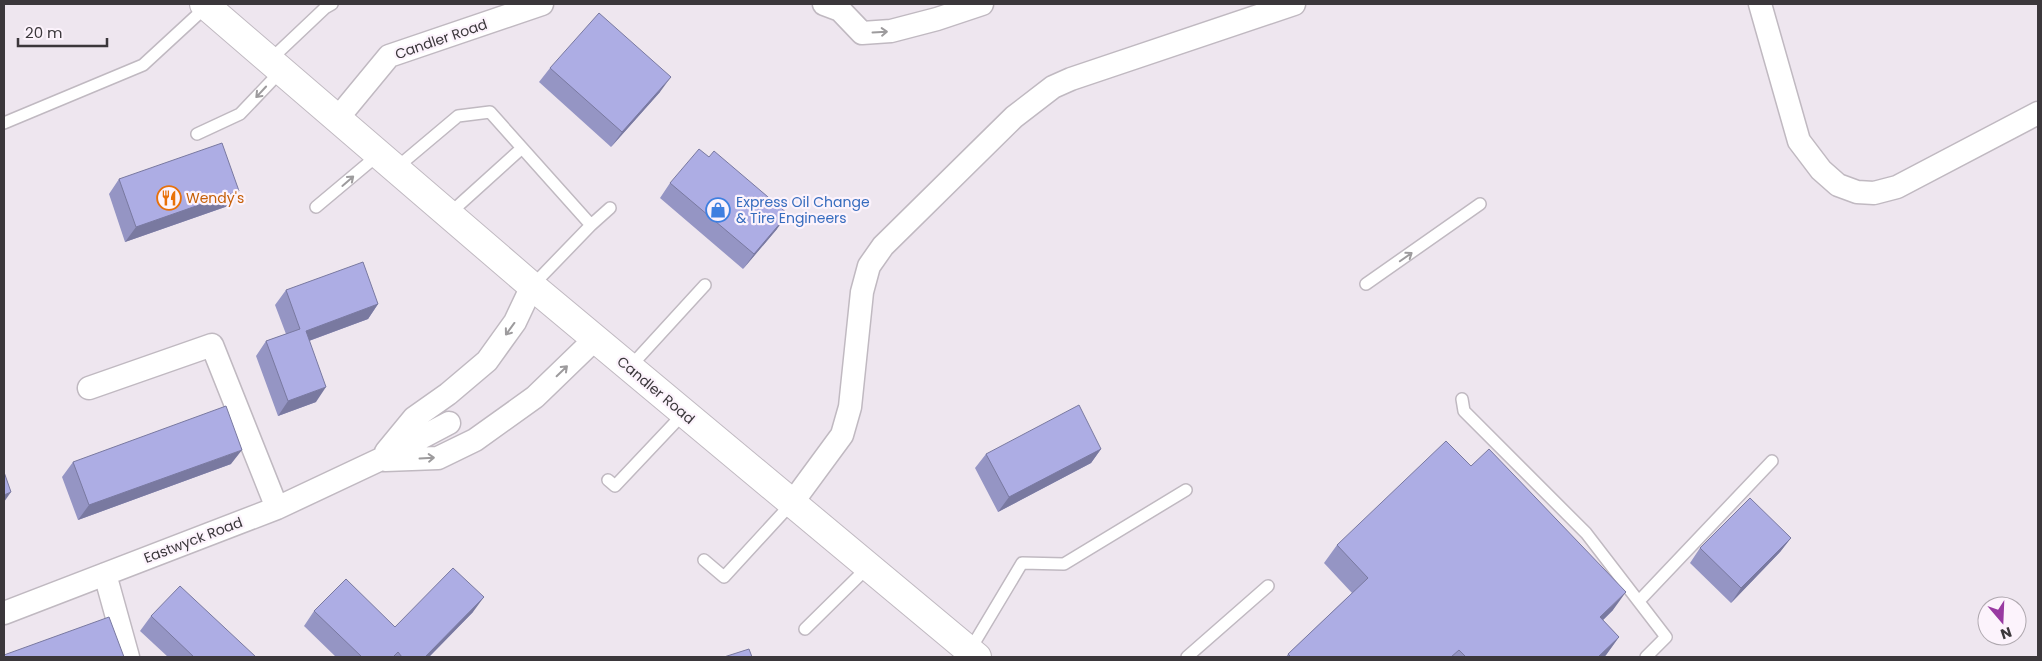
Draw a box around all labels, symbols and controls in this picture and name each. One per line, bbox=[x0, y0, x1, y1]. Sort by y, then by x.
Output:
street label: Candler Road bbox=[392, 14, 490, 64]
scale bar bbox=[18, 15, 106, 47]
text: 20 m bbox=[25, 22, 63, 43]
one-way arrow bbox=[872, 27, 888, 36]
one-way arrow bbox=[255, 86, 267, 99]
one-way arrow bbox=[341, 176, 354, 187]
restaurant icon: Wendy's bbox=[156, 185, 182, 211]
place label: Wendy's bbox=[186, 188, 244, 208]
place label: Express Oil Change & Tire Engineers bbox=[736, 192, 870, 228]
shop icon: Express Oil Change & Tire Engineers bbox=[705, 197, 731, 223]
one-way arrow bbox=[1399, 252, 1413, 262]
one-way arrow bbox=[505, 322, 515, 336]
street label: Candler Road bbox=[613, 351, 699, 429]
one-way arrow bbox=[555, 365, 568, 377]
one-way arrow bbox=[419, 454, 435, 463]
street label: Eastwyck Road bbox=[141, 512, 245, 568]
north arrow bbox=[1977, 596, 2027, 646]
text: N bbox=[1998, 622, 2014, 644]

